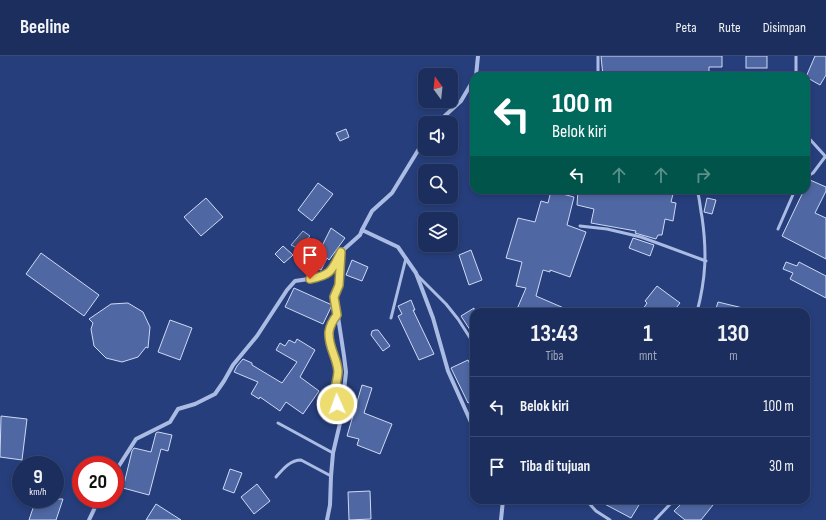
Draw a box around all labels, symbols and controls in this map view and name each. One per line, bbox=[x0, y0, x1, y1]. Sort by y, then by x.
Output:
text: Beeline bbox=[20, 16, 70, 39]
text: Peta bbox=[676, 19, 697, 36]
text: Rute bbox=[719, 19, 741, 36]
text: Disimpan bbox=[763, 19, 806, 36]
north arrow bbox=[418, 68, 458, 108]
map controls bbox=[418, 68, 458, 252]
text: 100 m bbox=[552, 87, 613, 120]
icon: left bbox=[486, 88, 538, 140]
button: sound bbox=[418, 116, 458, 156]
text: Belok kiri bbox=[552, 121, 607, 142]
button: search bbox=[418, 164, 458, 204]
icon: left bbox=[566, 164, 588, 186]
icon: ahead bbox=[608, 164, 630, 186]
icon: ahead bbox=[650, 164, 672, 186]
icon: right bbox=[692, 164, 714, 186]
button: layers bbox=[418, 212, 458, 252]
pin bbox=[293, 238, 327, 279]
icon: arrive bbox=[299, 244, 321, 266]
text: 13:43 bbox=[531, 319, 578, 348]
text: 1 bbox=[643, 319, 653, 348]
text: 130 bbox=[718, 319, 749, 348]
text: Tiba bbox=[545, 348, 564, 364]
text: mnt bbox=[639, 348, 657, 364]
text: m bbox=[729, 348, 738, 364]
position arrow bbox=[316, 383, 358, 425]
icon: left bbox=[486, 396, 508, 418]
text: Belok kiri bbox=[520, 397, 569, 416]
text: 100 m bbox=[763, 397, 794, 416]
speed limit sign: 20 bbox=[72, 456, 124, 508]
icon: arrive bbox=[486, 456, 508, 478]
text: Tiba di tujuan bbox=[520, 457, 590, 476]
text: 30 m bbox=[769, 457, 794, 476]
text: 9 bbox=[33, 465, 43, 489]
text: km/h bbox=[29, 486, 47, 498]

